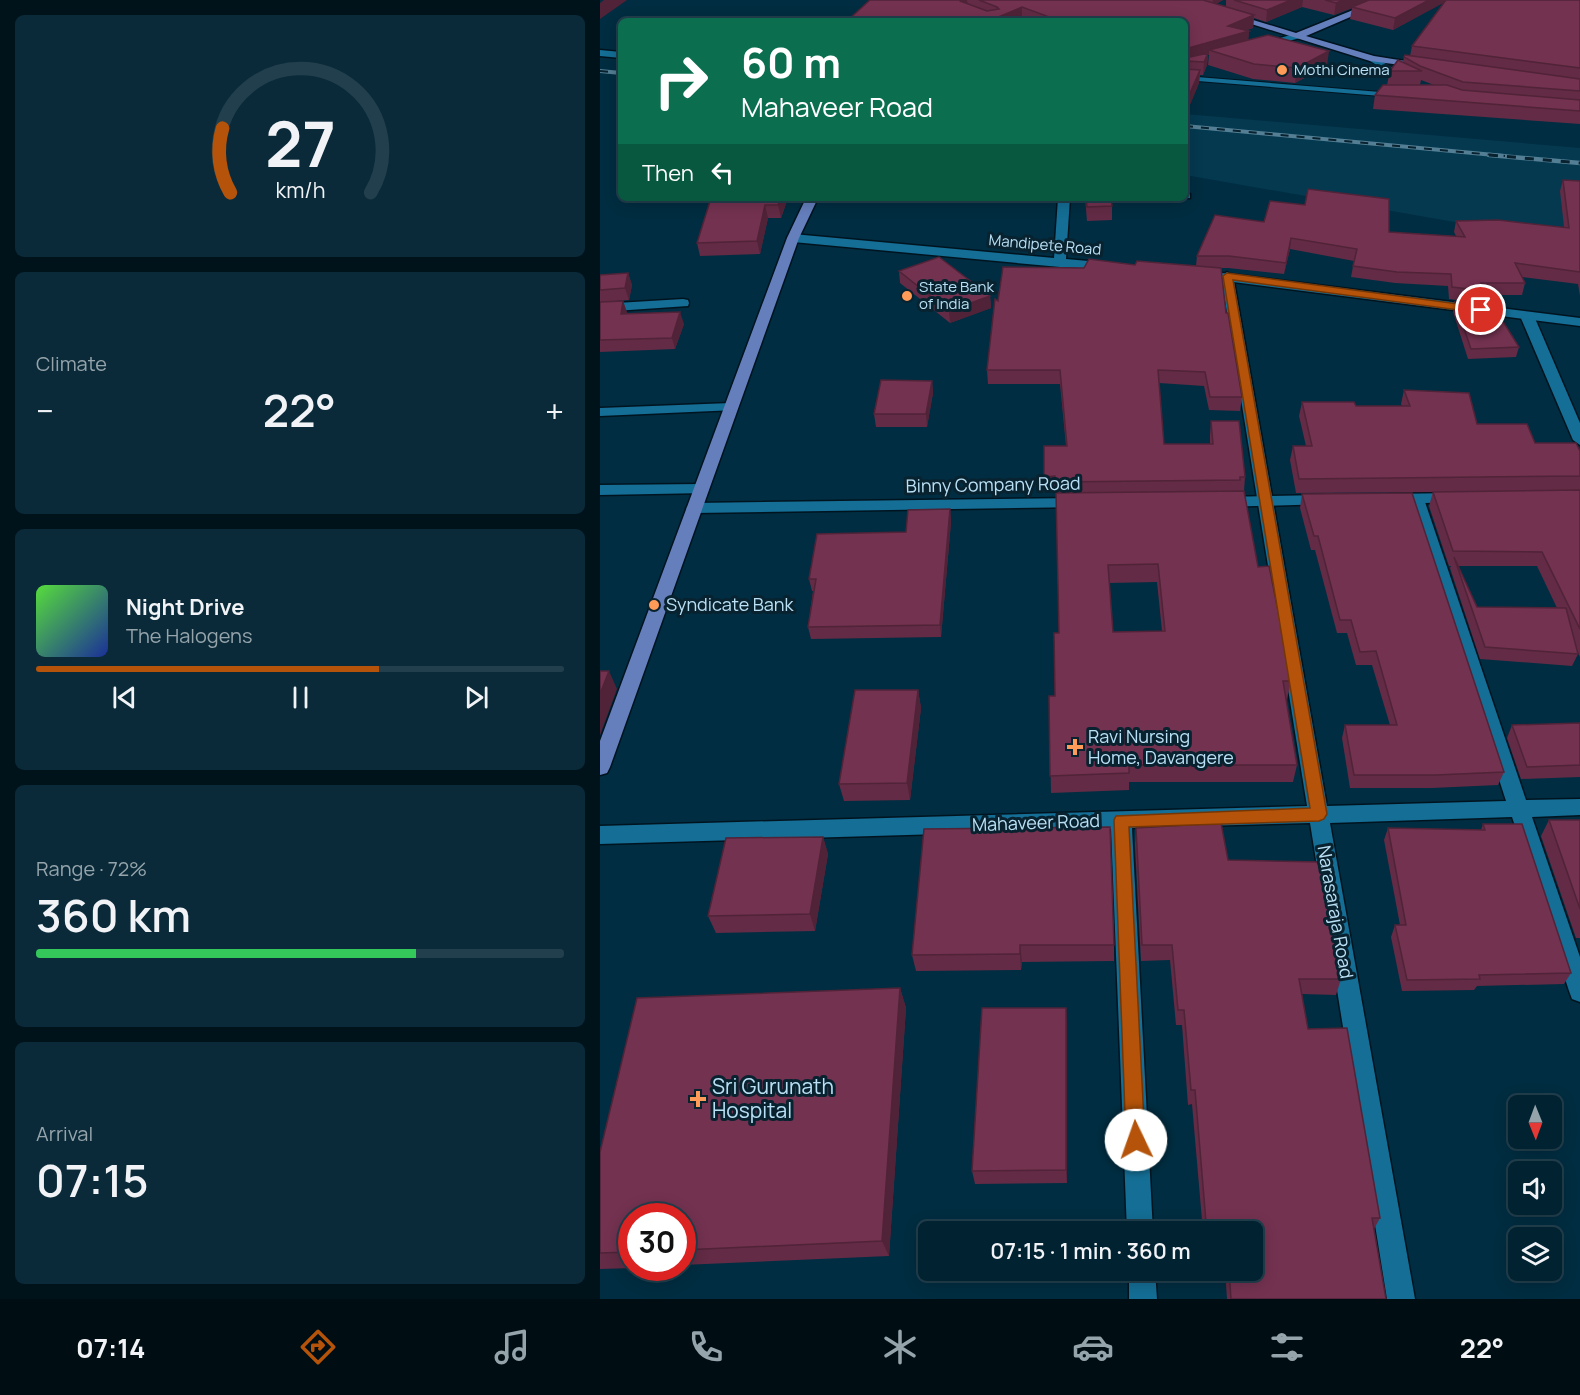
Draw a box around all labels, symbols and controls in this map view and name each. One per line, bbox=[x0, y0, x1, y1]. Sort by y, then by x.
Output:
text: 60 m bbox=[741, 33, 841, 91]
icon: right bbox=[642, 42, 720, 120]
place label: Mothi Cinema bbox=[1294, 59, 1390, 80]
marker: Mothi Cinema bbox=[1275, 63, 1289, 77]
text: Mahaveer Road bbox=[741, 88, 933, 125]
text: 27 bbox=[265, 100, 335, 186]
icon: left bbox=[706, 156, 739, 189]
text: Then bbox=[642, 158, 694, 188]
text: km/h bbox=[275, 175, 325, 204]
street label: Mandipete Road bbox=[988, 229, 1102, 260]
place label: State Bank of India bbox=[919, 276, 994, 314]
pin bbox=[1455, 284, 1506, 335]
marker: State Bank of India bbox=[900, 289, 914, 303]
icon: arrive bbox=[1464, 293, 1497, 326]
text: Climate bbox=[36, 350, 107, 377]
text: 22° bbox=[263, 379, 336, 441]
text: − bbox=[36, 388, 54, 433]
text: + bbox=[545, 388, 564, 433]
street label: Binny Company Road bbox=[905, 470, 1081, 498]
text: Night Drive bbox=[126, 592, 245, 622]
place label: Syndicate Bank bbox=[666, 592, 795, 616]
marker: Syndicate Bank bbox=[647, 598, 661, 612]
text: The Halogens bbox=[126, 622, 252, 649]
icon: previous bbox=[108, 681, 141, 714]
icon: pause bbox=[284, 681, 317, 714]
icon: next bbox=[460, 681, 493, 714]
place label: Ravi Nursing Home, Davangere bbox=[1088, 724, 1234, 769]
marker: Ravi Nursing Home, Davangere bbox=[1066, 738, 1084, 756]
street label: Mahaveer Road bbox=[972, 808, 1100, 836]
street label: Narasaraja Road bbox=[1312, 843, 1360, 980]
text: Range · 72% bbox=[36, 855, 147, 882]
text: 360 km bbox=[36, 884, 191, 946]
place label: Sri Gurunath Hospital bbox=[712, 1072, 834, 1124]
marker: Sri Gurunath Hospital bbox=[689, 1090, 707, 1108]
north arrow bbox=[1508, 1095, 1562, 1149]
map controls bbox=[1508, 1095, 1562, 1281]
position arrow bbox=[1104, 1108, 1168, 1172]
text: Arrival bbox=[36, 1120, 93, 1147]
text: 07:15 bbox=[36, 1149, 148, 1211]
button: sound bbox=[1508, 1161, 1562, 1215]
speed limit sign: 30 bbox=[618, 1203, 696, 1281]
button: layers bbox=[1508, 1227, 1562, 1281]
text: 07:15 · 1 min · 360 m bbox=[990, 1236, 1191, 1266]
icon: directions bbox=[297, 1326, 339, 1368]
icon: music bbox=[491, 1326, 533, 1368]
icon: phone bbox=[685, 1326, 727, 1368]
icon: climate bbox=[879, 1326, 921, 1368]
icon: car bbox=[1072, 1326, 1114, 1368]
icon: filters bbox=[1266, 1326, 1308, 1368]
text: 07:14 bbox=[76, 1329, 146, 1366]
text: 22° bbox=[1460, 1329, 1504, 1366]

